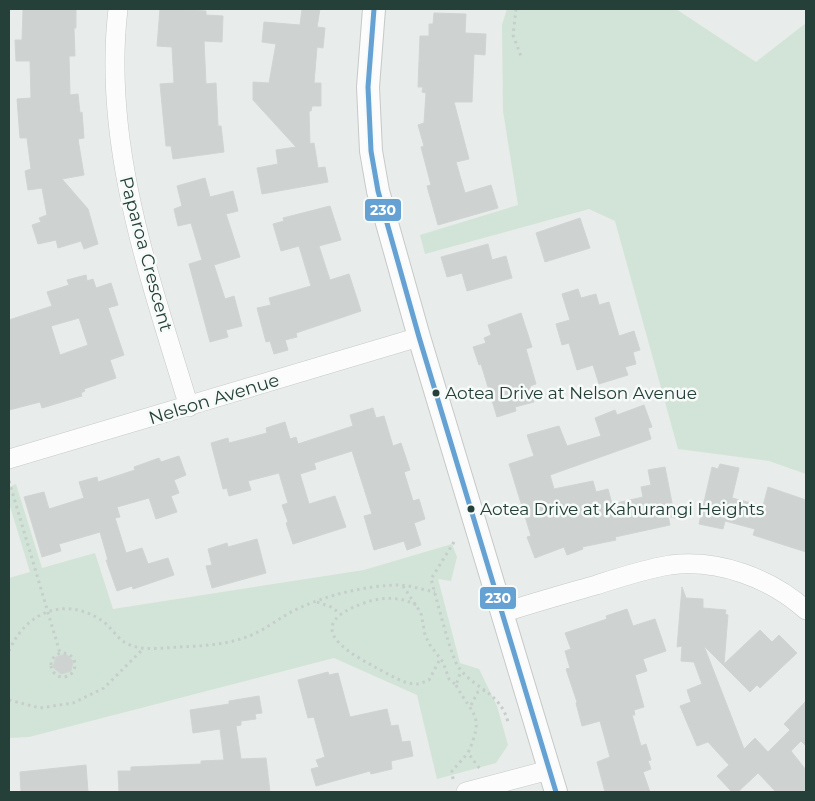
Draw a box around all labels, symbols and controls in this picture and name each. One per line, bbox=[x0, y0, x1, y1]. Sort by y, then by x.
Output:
street label: Paparoa Crescent bbox=[115, 174, 177, 334]
line badge: 230 bbox=[364, 198, 402, 222]
text: 230 bbox=[370, 201, 396, 219]
street label: Nelson Avenue bbox=[146, 369, 282, 429]
place label: Aotea Drive at Nelson Avenue bbox=[445, 383, 697, 403]
marker: Aotea Drive at Nelson Avenue bbox=[431, 388, 441, 398]
place label: Aotea Drive at Kahurangi Heights bbox=[480, 499, 764, 519]
marker: Aotea Drive at Kahurangi Heights bbox=[466, 504, 476, 514]
line badge: 230 bbox=[479, 586, 517, 610]
text: 230 bbox=[485, 589, 511, 607]

